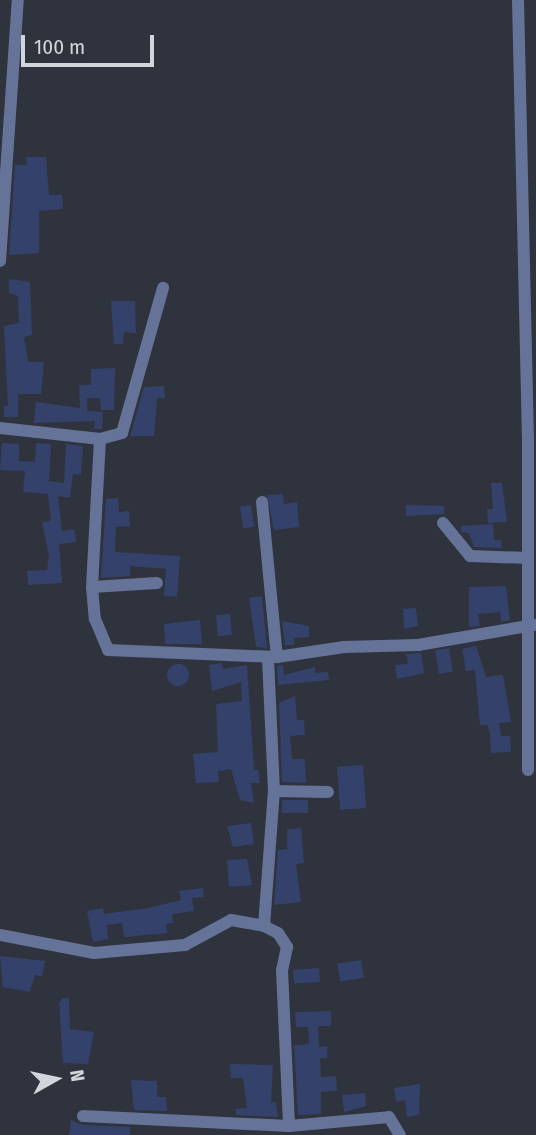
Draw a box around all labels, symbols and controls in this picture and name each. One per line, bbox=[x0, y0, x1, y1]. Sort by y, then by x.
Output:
scale bar bbox=[24, 21, 158, 65]
text: 100 m bbox=[34, 34, 85, 60]
north arrow bbox=[21, 1044, 91, 1114]
text: N bbox=[65, 1068, 89, 1083]

